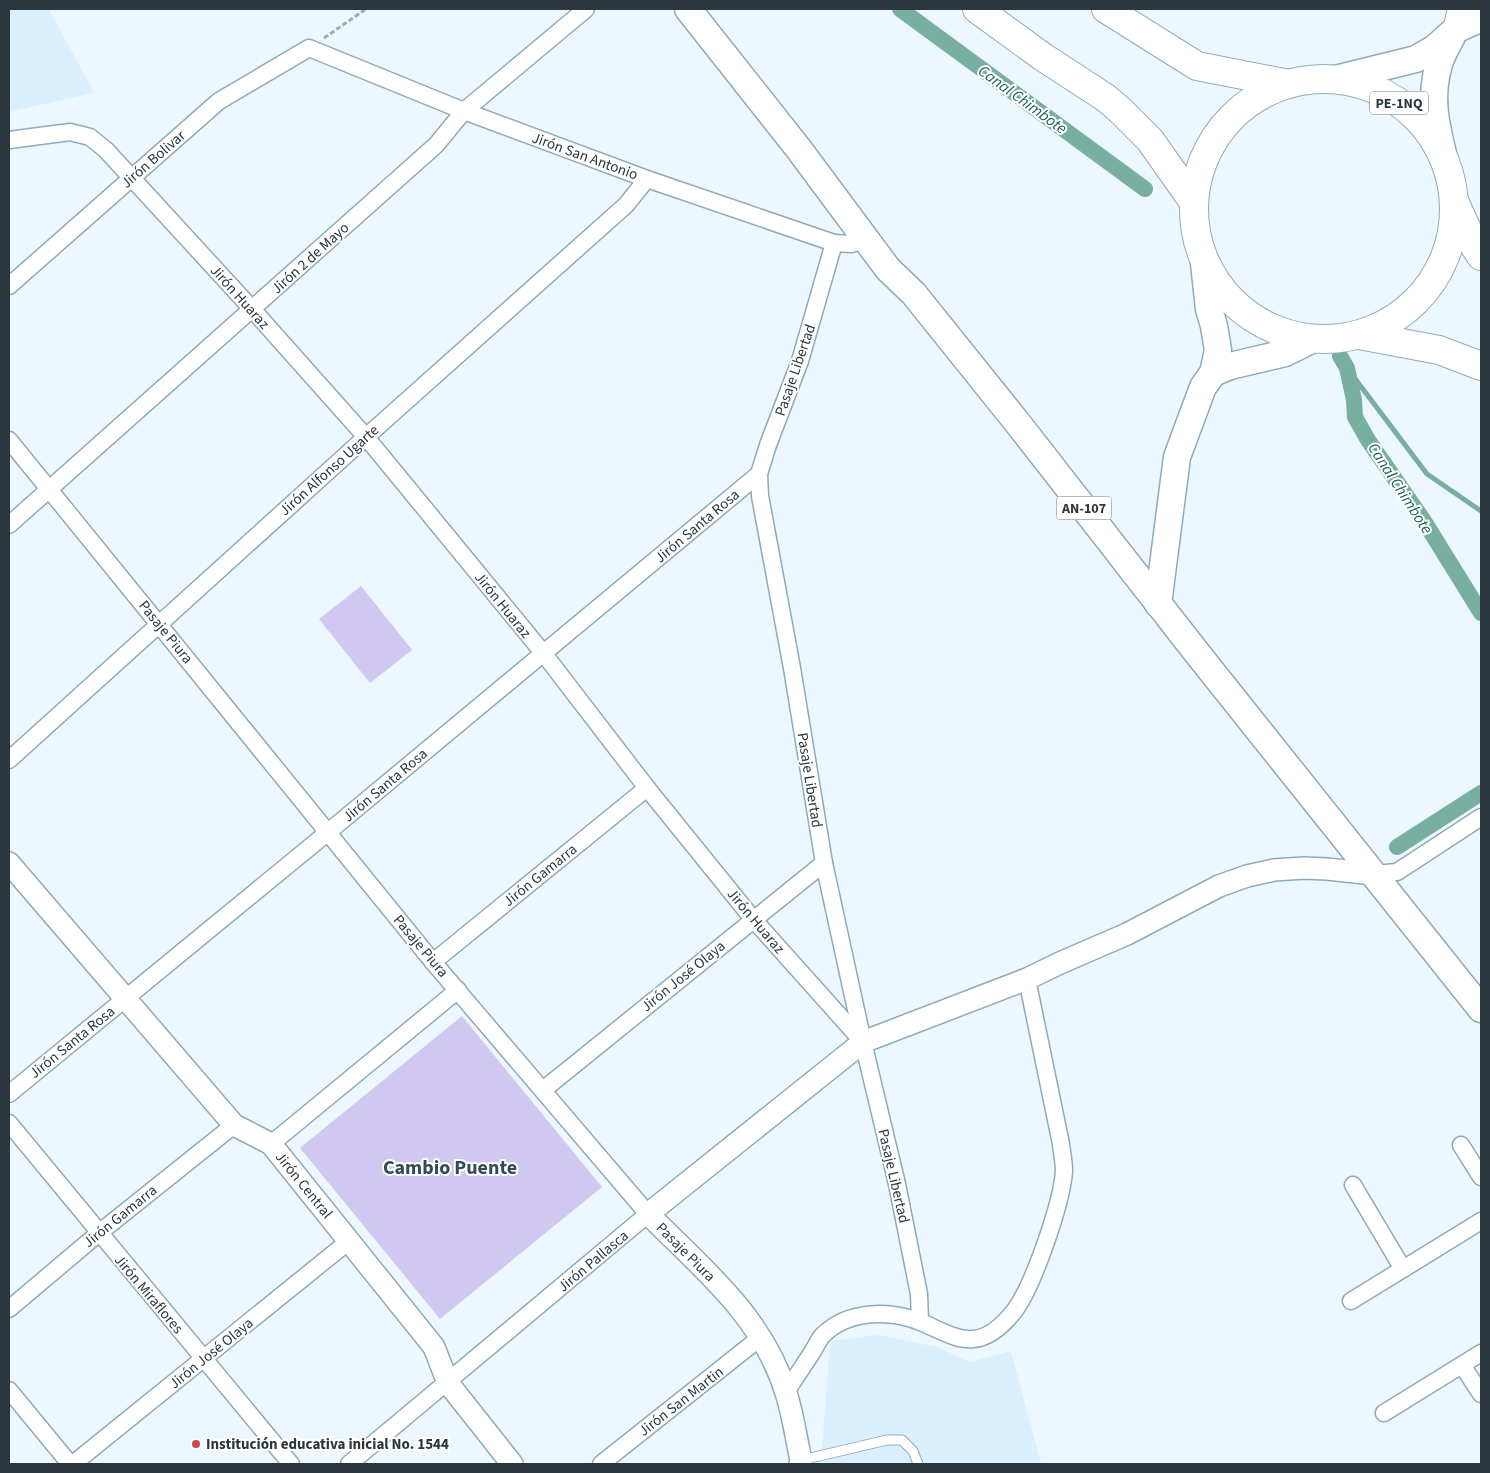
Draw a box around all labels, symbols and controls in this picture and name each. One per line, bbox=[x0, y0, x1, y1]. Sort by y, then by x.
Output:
water label: Canal Chimbote bbox=[974, 60, 1072, 140]
road number: PE-1NQ bbox=[1370, 92, 1428, 115]
street label: Jirón Bolivar bbox=[117, 125, 191, 193]
street label: Jirón San Antonio bbox=[529, 128, 641, 185]
street label: Jirón 2 de Mayo bbox=[267, 218, 354, 299]
street label: Jirón Huaraz bbox=[205, 261, 274, 334]
street label: Pasaje Libertad bbox=[770, 321, 821, 419]
street label: Jirón Alfonso Ugarte bbox=[275, 420, 384, 521]
water label: Canal Chimbote bbox=[1362, 439, 1438, 539]
street label: Jirón Santa Rosa bbox=[650, 485, 744, 568]
road number: AN-107 bbox=[1056, 496, 1112, 520]
street label: Jirón Huaraz bbox=[469, 568, 536, 643]
street label: Pasaje Piura bbox=[133, 596, 198, 669]
street label: Pasaje Libertad bbox=[792, 731, 827, 829]
street label: Jirón Santa Rosa bbox=[338, 744, 432, 827]
street label: Jirón Gamarra bbox=[499, 839, 582, 912]
street label: Jirón Huaraz bbox=[722, 884, 789, 959]
street label: Pasaje Piura bbox=[388, 910, 453, 982]
street label: Jirón José Olaya bbox=[637, 936, 730, 1017]
street label: Jirón Santa Rosa bbox=[25, 1001, 120, 1083]
street label: Pasaje Libertad bbox=[872, 1127, 915, 1225]
street label: Jirón Central bbox=[270, 1147, 337, 1223]
district label: Cambio Puente bbox=[383, 1154, 517, 1182]
street label: Jirón Gamarra bbox=[79, 1180, 162, 1253]
street label: Pasaje Piura bbox=[651, 1218, 720, 1287]
street label: Jirón Pallasca bbox=[553, 1226, 633, 1297]
street label: Jirón Miraflores bbox=[109, 1250, 188, 1338]
street label: Jirón José Olaya bbox=[165, 1313, 258, 1394]
street label: Jirón San Martin bbox=[634, 1362, 728, 1441]
place label: Institución educativa inicial No. 1544 bbox=[206, 1434, 449, 1455]
marker: Institución educativa inicial No. 1544 bbox=[190, 1438, 202, 1450]

